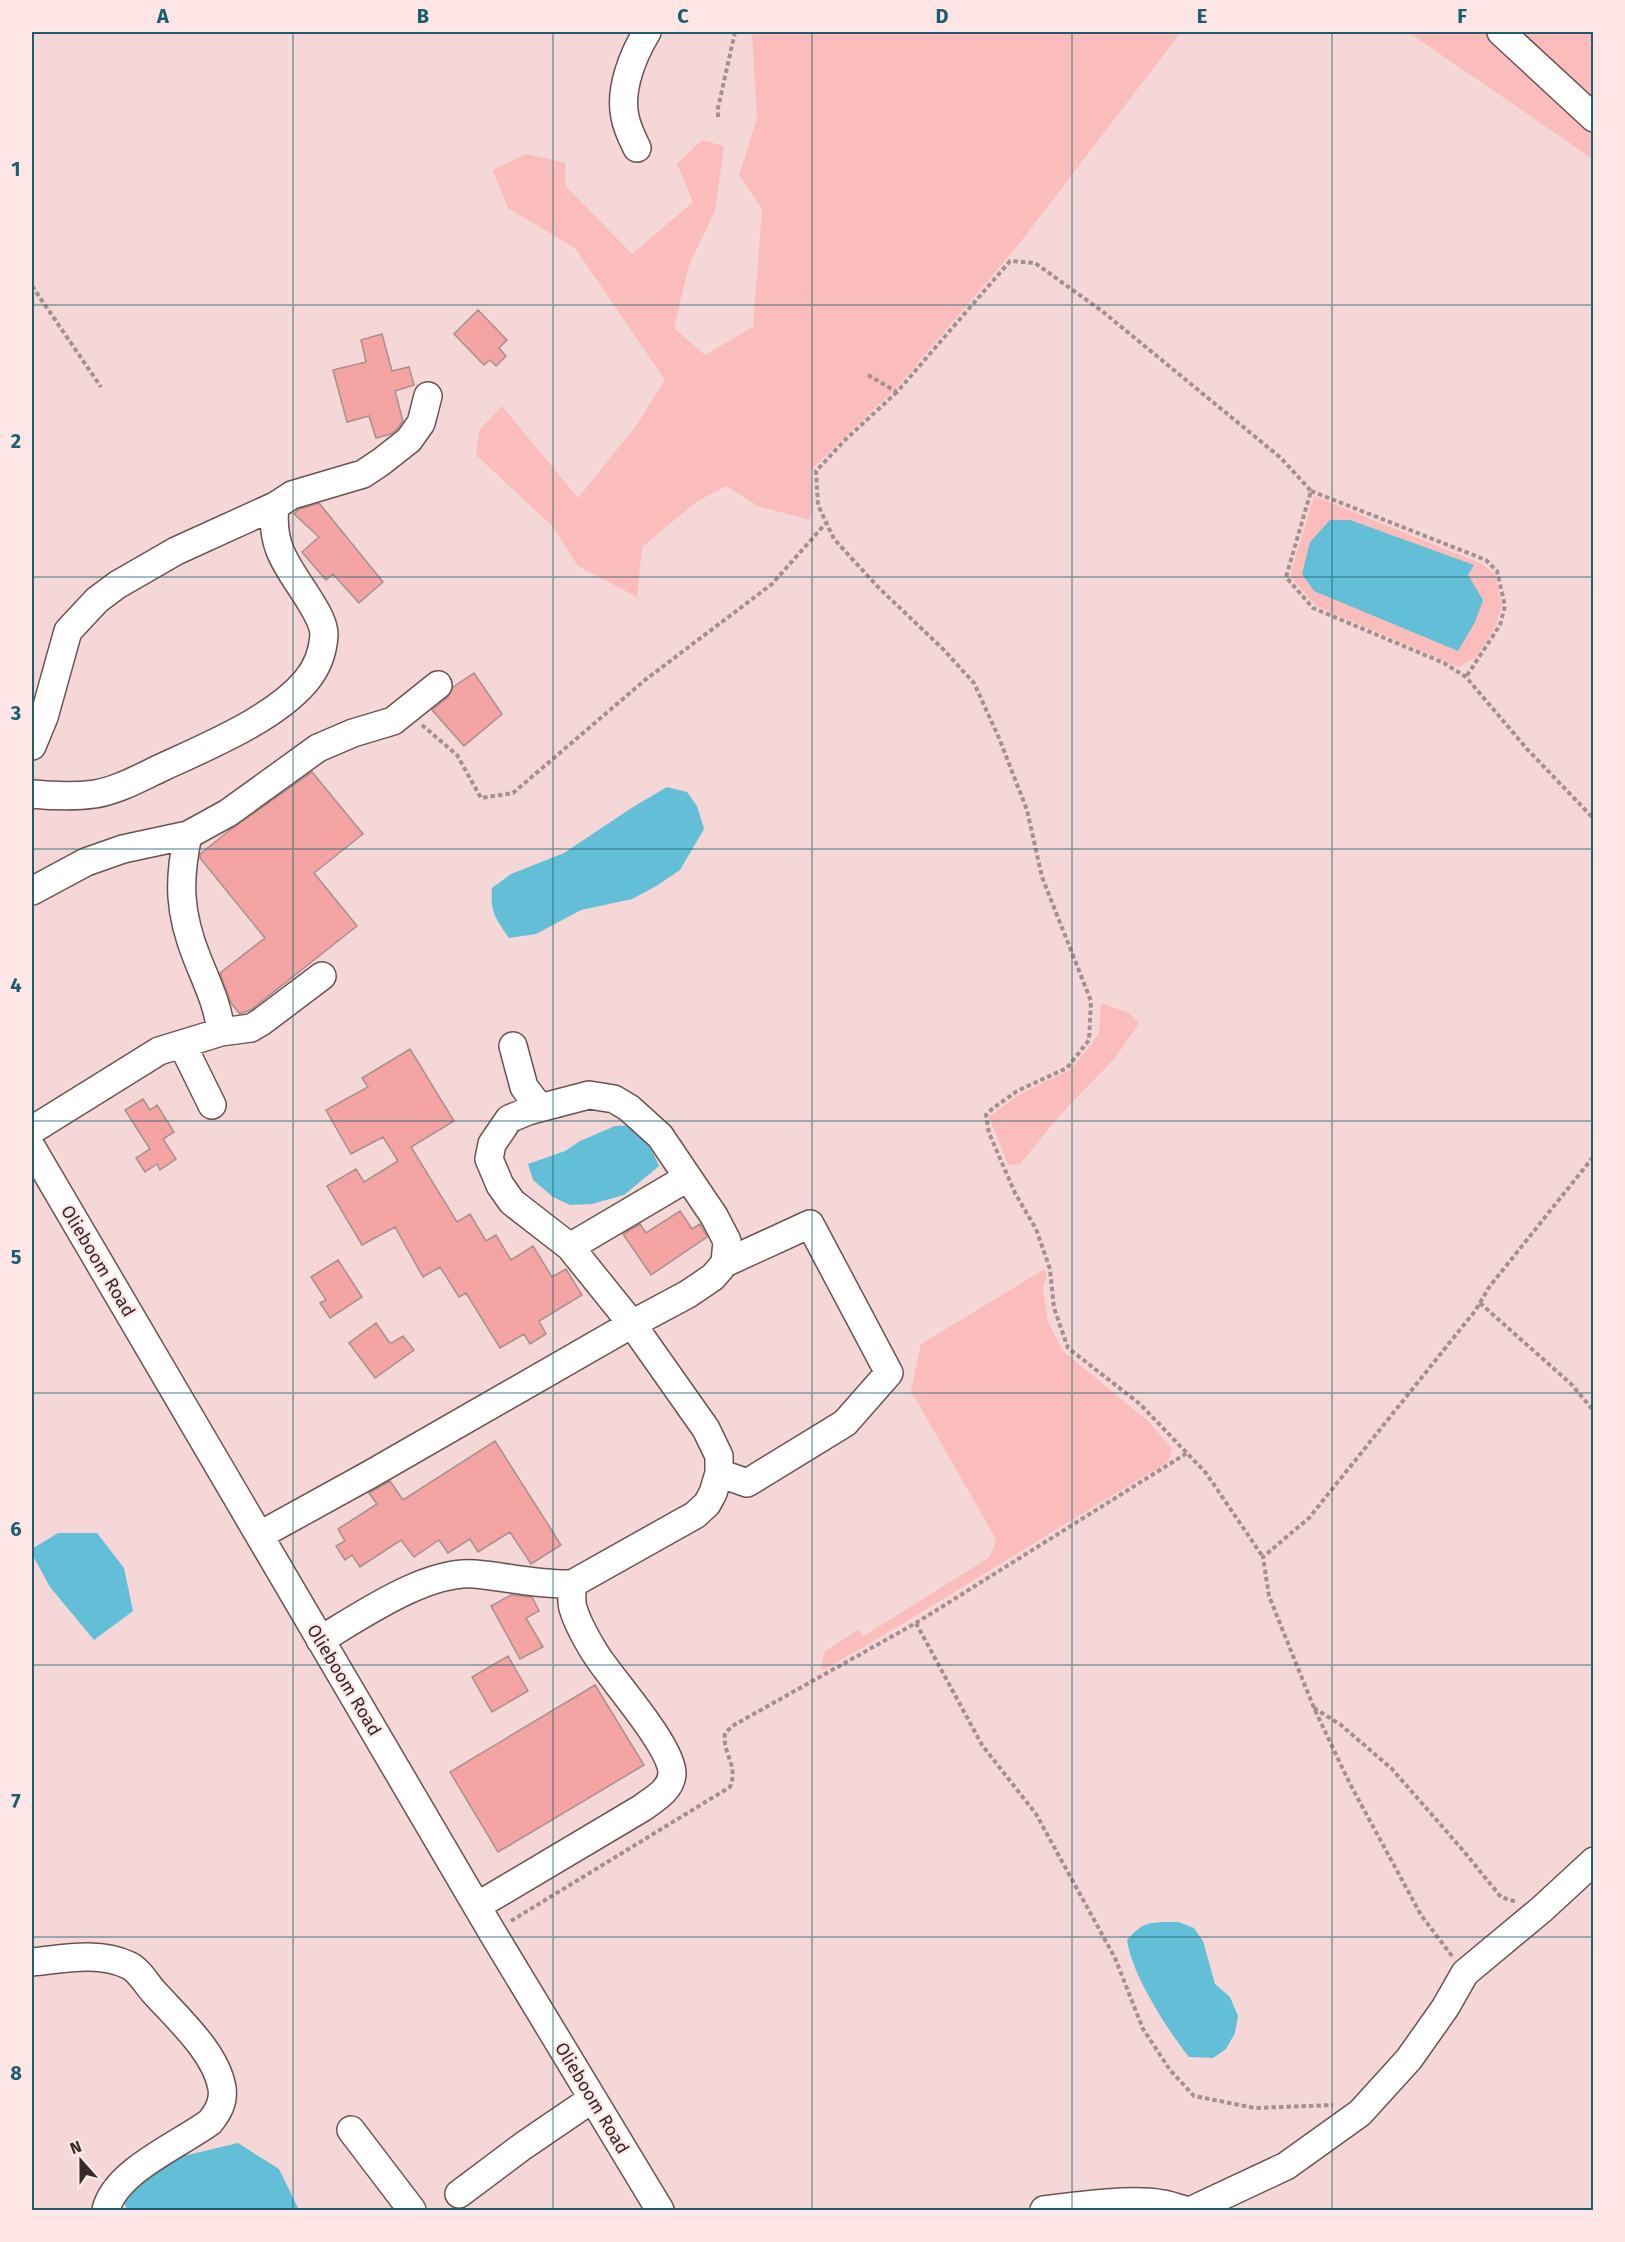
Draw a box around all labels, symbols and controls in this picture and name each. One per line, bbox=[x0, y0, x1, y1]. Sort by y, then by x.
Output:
text: A bbox=[156, 4, 170, 28]
text: B bbox=[417, 4, 429, 28]
text: C bbox=[677, 4, 689, 28]
text: D bbox=[935, 4, 949, 28]
text: E bbox=[1197, 4, 1207, 28]
text: F bbox=[1457, 4, 1467, 28]
text: 1 bbox=[11, 157, 21, 181]
text: 2 bbox=[11, 429, 21, 453]
text: 3 bbox=[10, 701, 21, 725]
text: 4 bbox=[10, 973, 22, 997]
street label: Olieboom Road bbox=[56, 1201, 140, 1321]
text: 5 bbox=[11, 1245, 22, 1269]
text: 6 bbox=[10, 1517, 22, 1541]
street label: Olieboom Road bbox=[302, 1620, 386, 1740]
text: 7 bbox=[11, 1789, 21, 1813]
street label: Olieboom Road bbox=[550, 2038, 634, 2158]
text: 8 bbox=[10, 2061, 22, 2085]
north arrow bbox=[51, 2131, 111, 2191]
text: N bbox=[67, 2137, 84, 2158]

